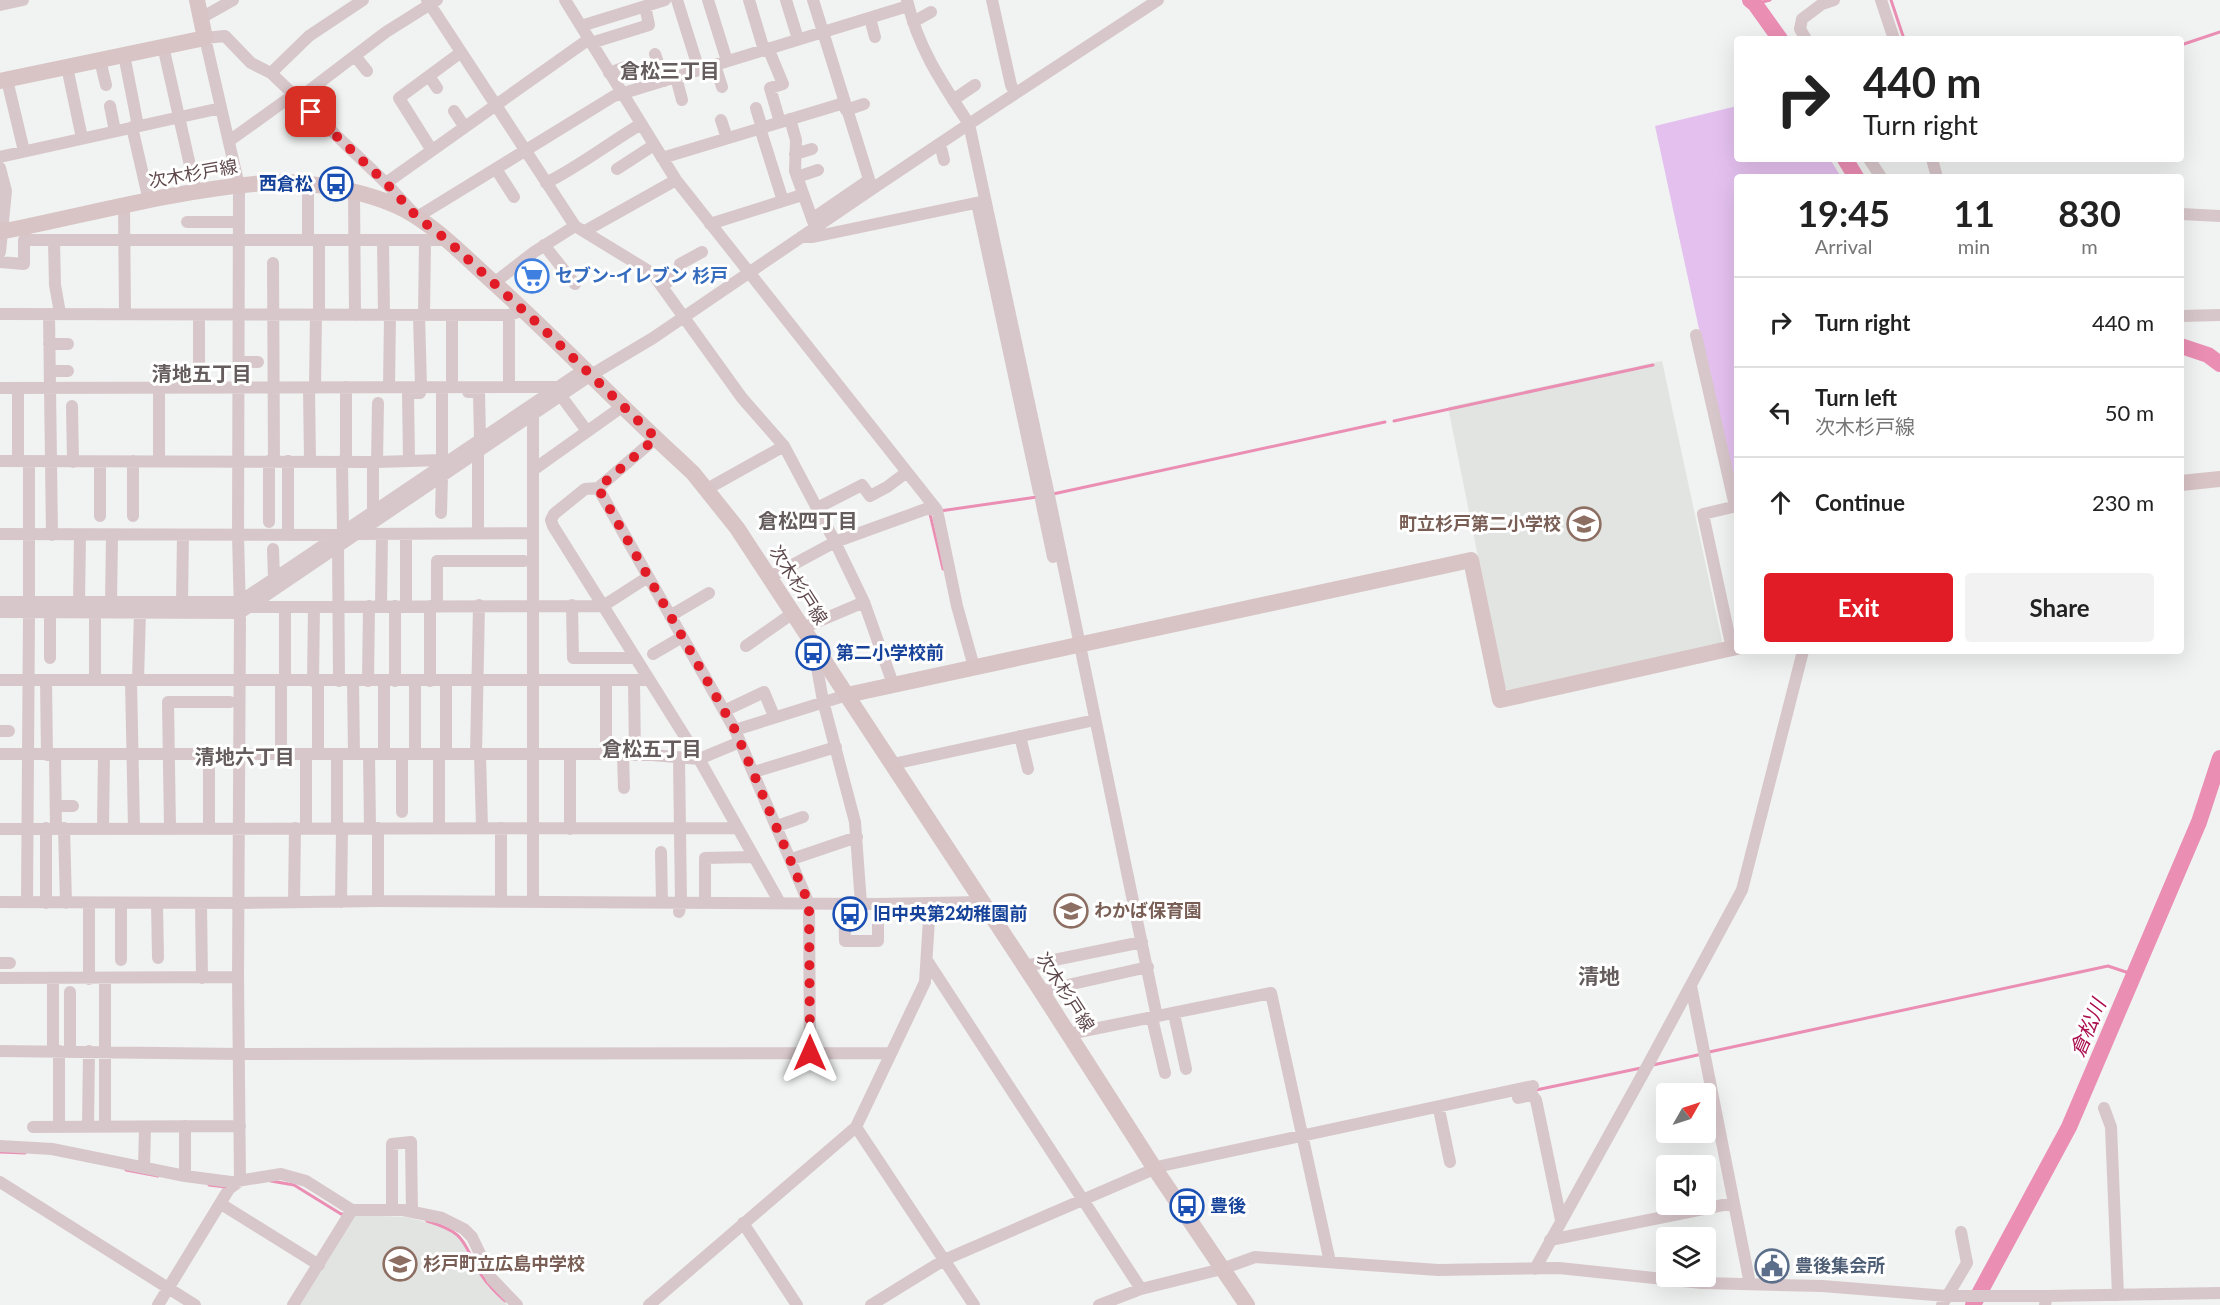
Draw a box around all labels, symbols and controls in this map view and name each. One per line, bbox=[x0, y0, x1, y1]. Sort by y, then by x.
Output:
text: 440 m bbox=[1863, 57, 1981, 107]
district label: 倉松三丁目 bbox=[620, 58, 720, 82]
icon: right bbox=[1764, 60, 1842, 138]
pin bbox=[285, 86, 336, 137]
icon: arrive bbox=[294, 95, 327, 128]
text: Turn right bbox=[1863, 108, 1978, 141]
street label: 次木杉戸線 bbox=[147, 154, 239, 192]
bus stop icon: 西倉松 bbox=[318, 166, 354, 202]
place label: 西倉松 bbox=[259, 172, 313, 194]
text: 19:45 bbox=[1797, 191, 1890, 235]
text: 11 bbox=[1953, 191, 1995, 235]
text: 830 bbox=[2058, 191, 2121, 235]
text: Arrival bbox=[1815, 234, 1872, 258]
text: min bbox=[1958, 234, 1990, 258]
text: m bbox=[2081, 234, 2098, 258]
supermarket icon: セブン-イレブン 杉戸 bbox=[514, 258, 550, 294]
place label: セブン-イレブン 杉戸 bbox=[555, 264, 728, 286]
icon: right bbox=[1764, 306, 1797, 339]
text: Turn right bbox=[1815, 309, 1910, 336]
text: 440 m bbox=[2092, 309, 2154, 336]
district label: 清地五丁目 bbox=[152, 361, 252, 385]
text: Turn left bbox=[1815, 384, 1897, 411]
icon: left bbox=[1764, 396, 1797, 429]
text: 50 m bbox=[2105, 399, 2154, 426]
text: 次木杉戸線 bbox=[1815, 414, 1915, 438]
icon: ahead bbox=[1764, 486, 1797, 519]
text: Continue bbox=[1815, 489, 1905, 516]
text: 230 m bbox=[2092, 489, 2154, 516]
school or university icon: 町立杉戸第二小学校 bbox=[1566, 506, 1602, 542]
district label: 倉松四丁目 bbox=[758, 508, 858, 532]
place label: 町立杉戸第二小学校 bbox=[1399, 512, 1561, 534]
street label: 次木杉戸線 bbox=[765, 541, 833, 628]
button: Exit bbox=[1764, 573, 1953, 642]
button: Share bbox=[1965, 573, 2154, 642]
bus stop icon: 第二小学校前 bbox=[795, 635, 831, 671]
place label: 第二小学校前 bbox=[836, 641, 944, 663]
district label: 倉松五丁目 bbox=[602, 736, 702, 760]
district label: 清地六丁目 bbox=[195, 744, 295, 768]
school or university icon: わかば保育園 bbox=[1053, 893, 1089, 929]
bus stop icon: 旧中央第2幼稚園前 bbox=[832, 896, 868, 932]
place label: わかば保育園 bbox=[1094, 899, 1202, 921]
place label: 旧中央第2幼稚園前 bbox=[873, 902, 1027, 924]
street label: 次木杉戸線 bbox=[1032, 948, 1100, 1035]
district label: 清地 bbox=[1578, 963, 1620, 988]
water label: 倉松川 bbox=[2064, 993, 2111, 1060]
position arrow bbox=[778, 1021, 842, 1085]
north arrow bbox=[1656, 1083, 1716, 1143]
map controls bbox=[1656, 1083, 1716, 1287]
button: sound bbox=[1656, 1155, 1716, 1215]
bus stop icon: 豊後 bbox=[1169, 1188, 1205, 1224]
place label: 豊後 bbox=[1210, 1194, 1246, 1216]
button: layers bbox=[1656, 1227, 1716, 1287]
school or university icon: 杉戸町立広島中学校 bbox=[382, 1246, 418, 1282]
public building icon: 豊後集会所 bbox=[1754, 1248, 1790, 1284]
place label: 杉戸町立広島中学校 bbox=[423, 1252, 585, 1274]
place label: 豊後集会所 bbox=[1795, 1254, 1885, 1276]

